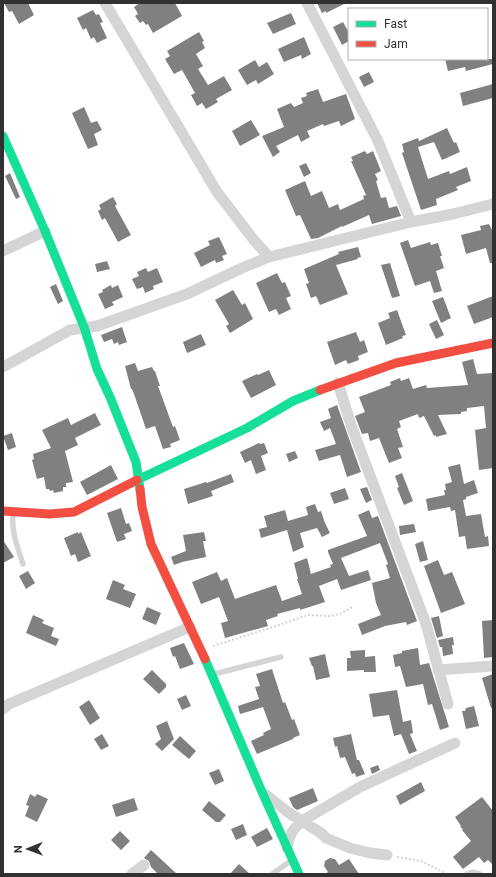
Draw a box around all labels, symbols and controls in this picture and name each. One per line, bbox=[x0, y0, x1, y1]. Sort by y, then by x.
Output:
legend bbox=[348, 8, 488, 60]
text: Fast bbox=[384, 17, 407, 31]
text: Jam bbox=[384, 37, 408, 51]
north arrow bbox=[8, 829, 48, 869]
text: N bbox=[12, 845, 25, 853]

